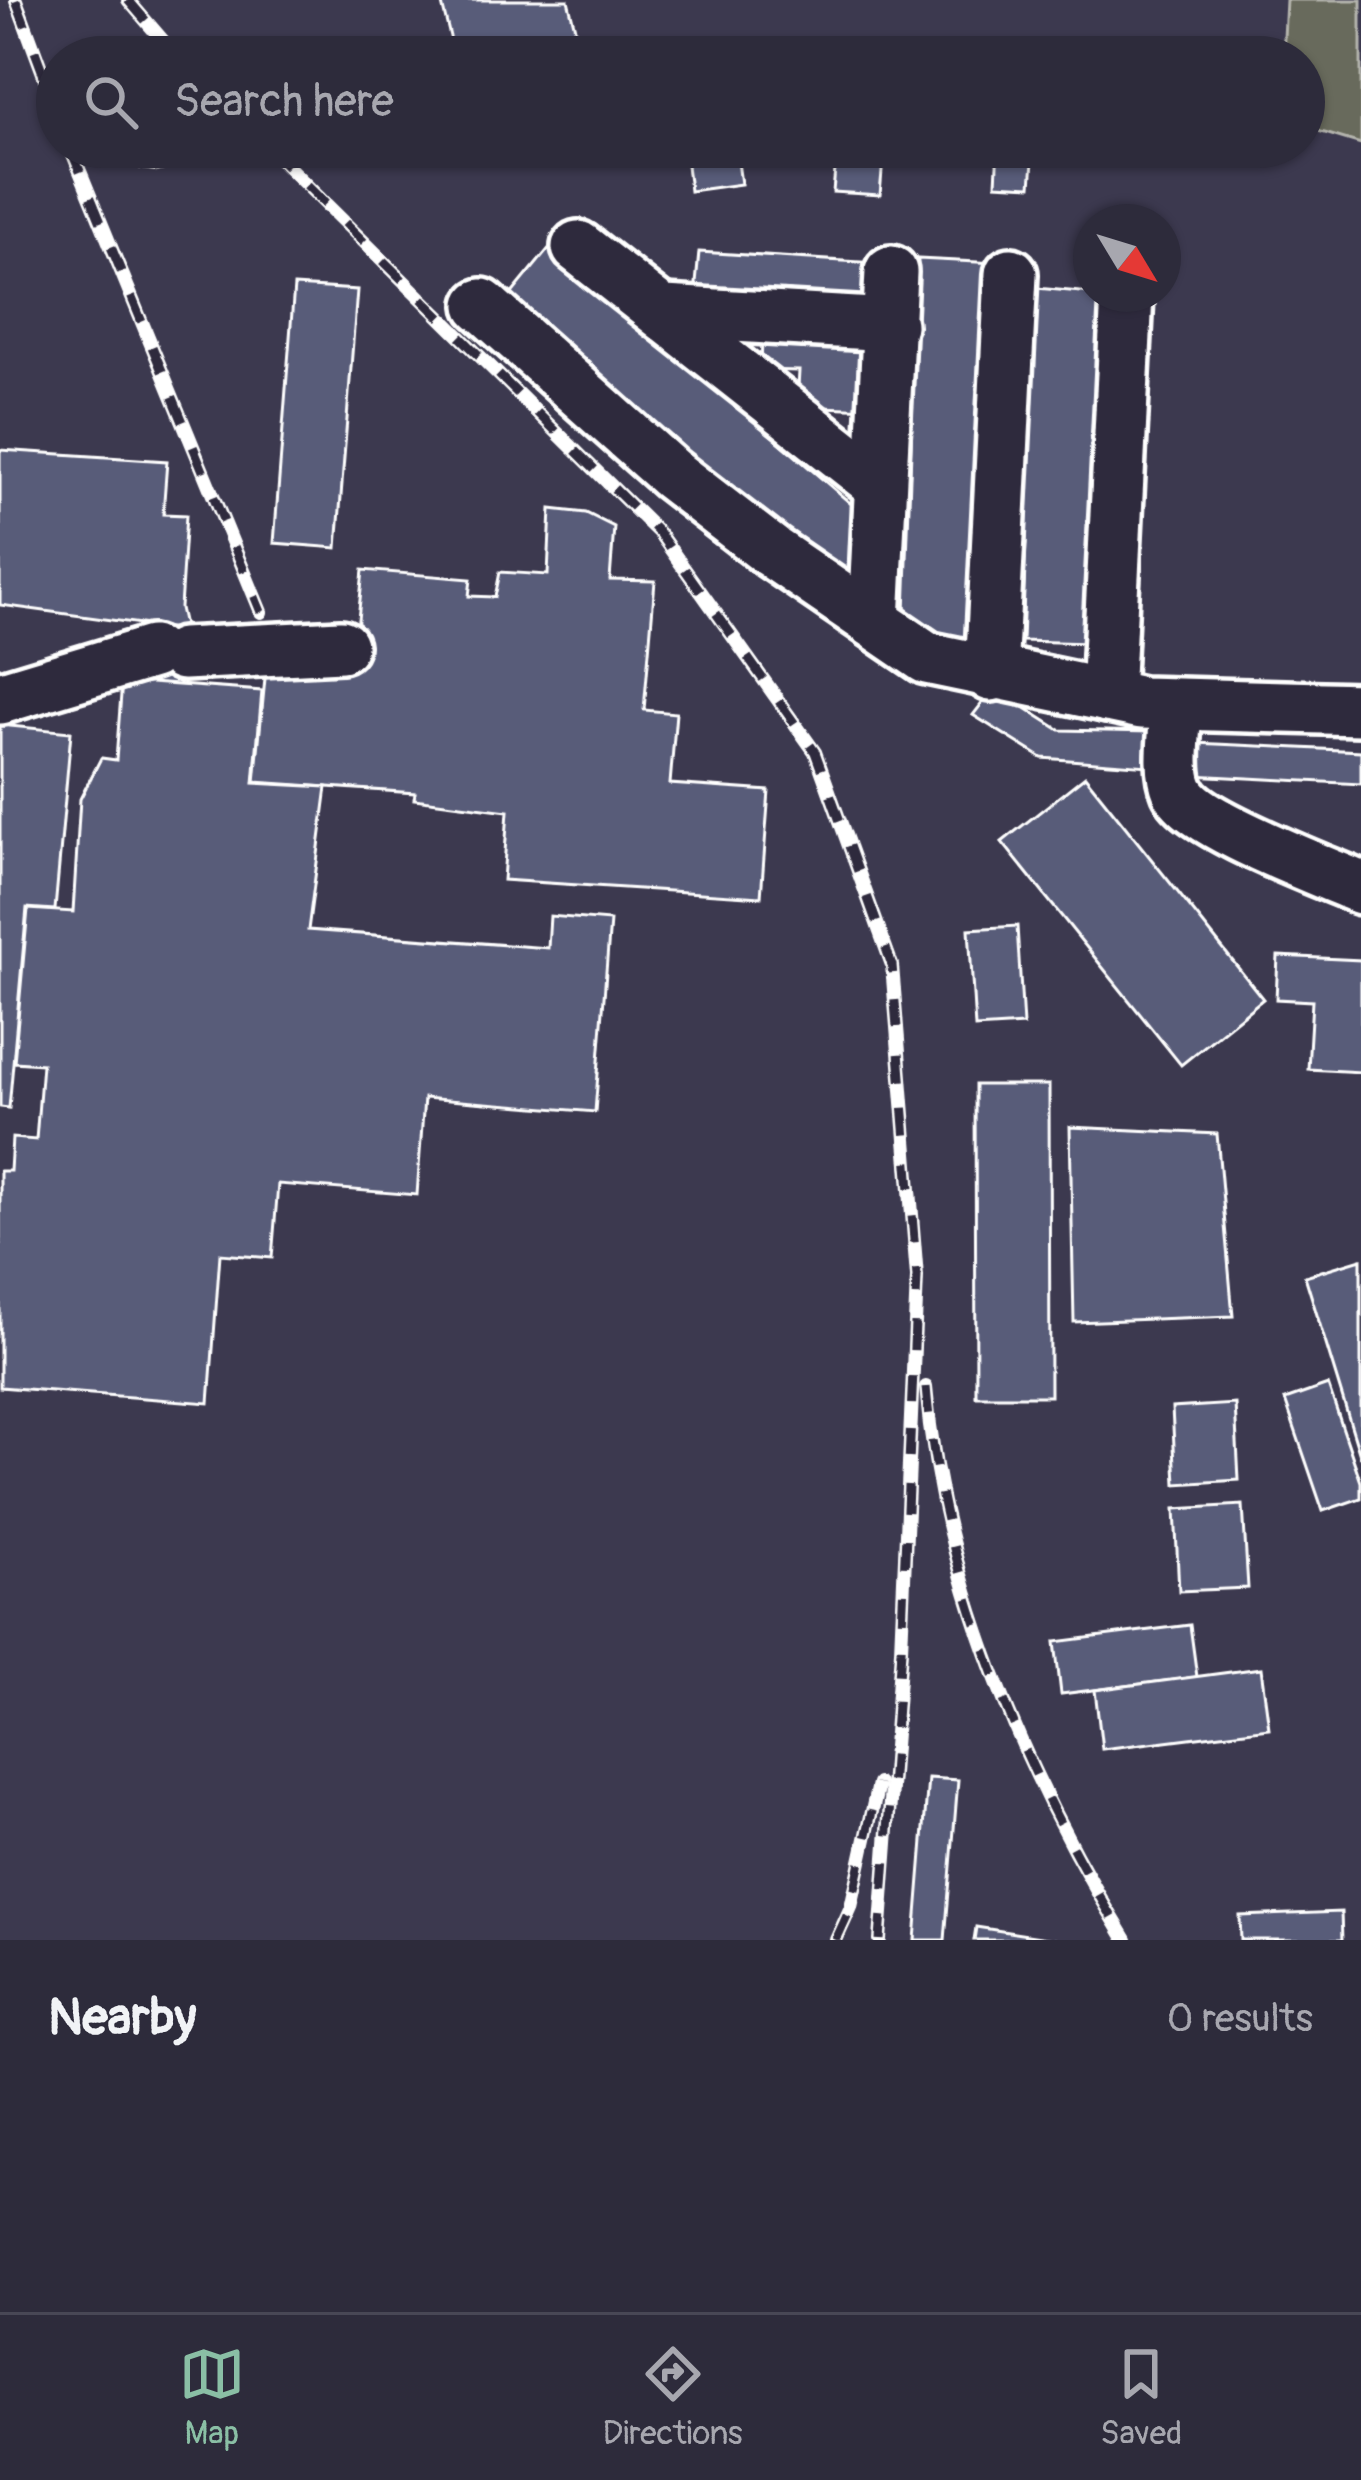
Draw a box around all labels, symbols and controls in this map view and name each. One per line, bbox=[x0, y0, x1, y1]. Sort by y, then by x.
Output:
search box bbox=[36, 36, 1325, 168]
icon: search bbox=[78, 69, 144, 135]
text: Search here bbox=[174, 74, 394, 130]
north arrow bbox=[1073, 204, 1181, 312]
text: Nearby bbox=[48, 1986, 196, 2050]
text: 0 results bbox=[1167, 1994, 1313, 2043]
tab: Map bbox=[179, 2341, 245, 2454]
tab: Directions bbox=[603, 2341, 743, 2454]
tab: Saved bbox=[1100, 2341, 1182, 2454]

